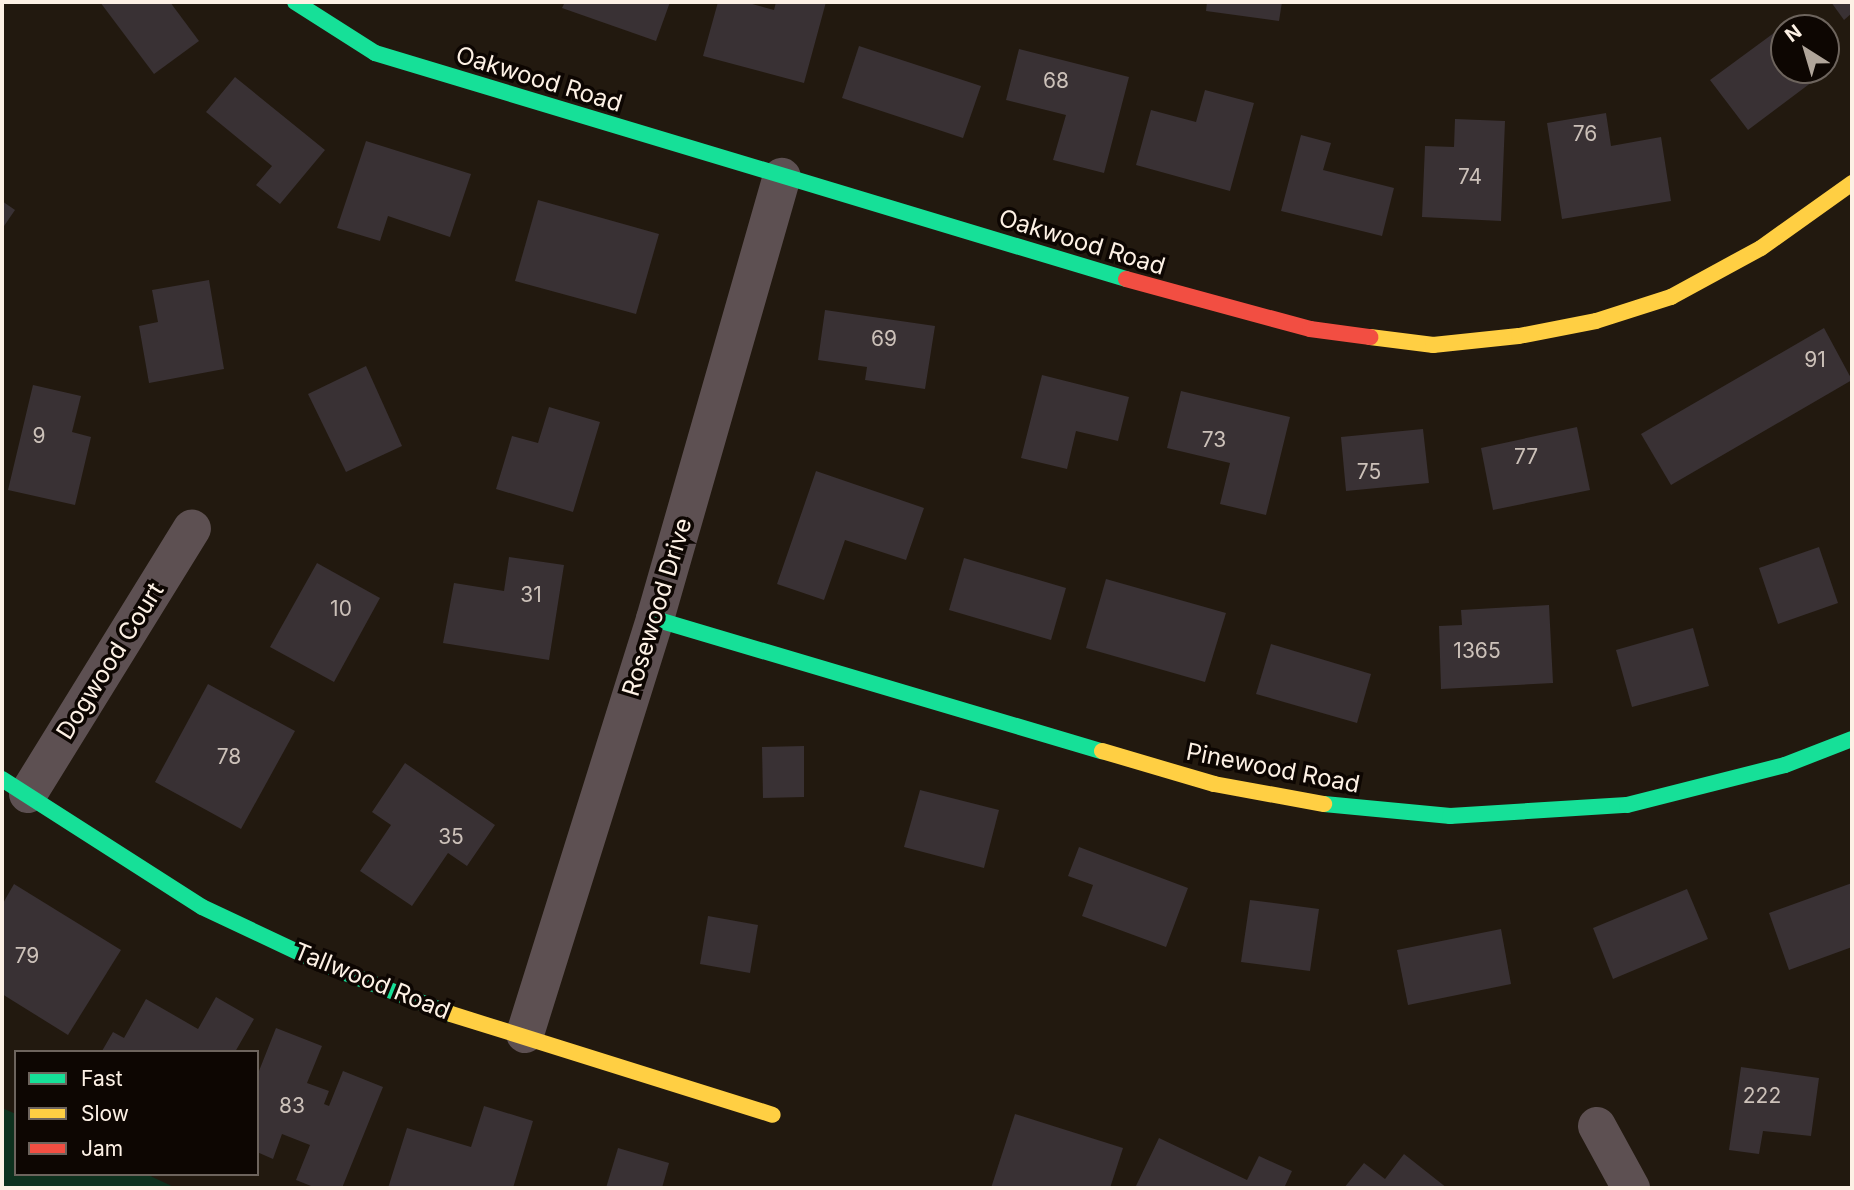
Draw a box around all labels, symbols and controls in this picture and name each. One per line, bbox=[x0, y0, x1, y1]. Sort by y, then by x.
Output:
north arrow bbox=[1770, 14, 1840, 84]
text: N bbox=[1781, 20, 1806, 47]
street label: Oakwood Road bbox=[452, 40, 626, 118]
house number: 68 bbox=[1043, 68, 1069, 94]
house number: 76 bbox=[1573, 121, 1597, 147]
house number: 74 bbox=[1458, 164, 1482, 190]
street label: Oakwood Road bbox=[995, 203, 1169, 281]
house number: 69 bbox=[871, 326, 897, 352]
house number: 91 bbox=[1804, 347, 1826, 373]
house number: 9 bbox=[32, 423, 46, 449]
house number: 73 bbox=[1202, 427, 1226, 453]
house number: 77 bbox=[1514, 444, 1538, 470]
house number: 75 bbox=[1357, 459, 1381, 485]
street label: Rosewood Drive bbox=[616, 514, 698, 700]
street label: Dogwood Court bbox=[50, 577, 170, 745]
house number: 31 bbox=[520, 582, 542, 608]
house number: 10 bbox=[330, 596, 352, 622]
house number: 1365 bbox=[1453, 638, 1501, 664]
street label: Pinewood Road bbox=[1184, 737, 1362, 799]
house number: 78 bbox=[217, 744, 241, 770]
house number: 35 bbox=[438, 824, 464, 850]
street label: Tallwood Road bbox=[290, 937, 454, 1025]
house number: 79 bbox=[15, 943, 39, 969]
legend bbox=[14, 1050, 259, 1176]
text: Fast bbox=[81, 1066, 123, 1091]
house number: 222 bbox=[1743, 1083, 1781, 1109]
house number: 83 bbox=[279, 1093, 305, 1119]
text: Slow bbox=[81, 1101, 129, 1126]
text: Jam bbox=[81, 1136, 123, 1161]

